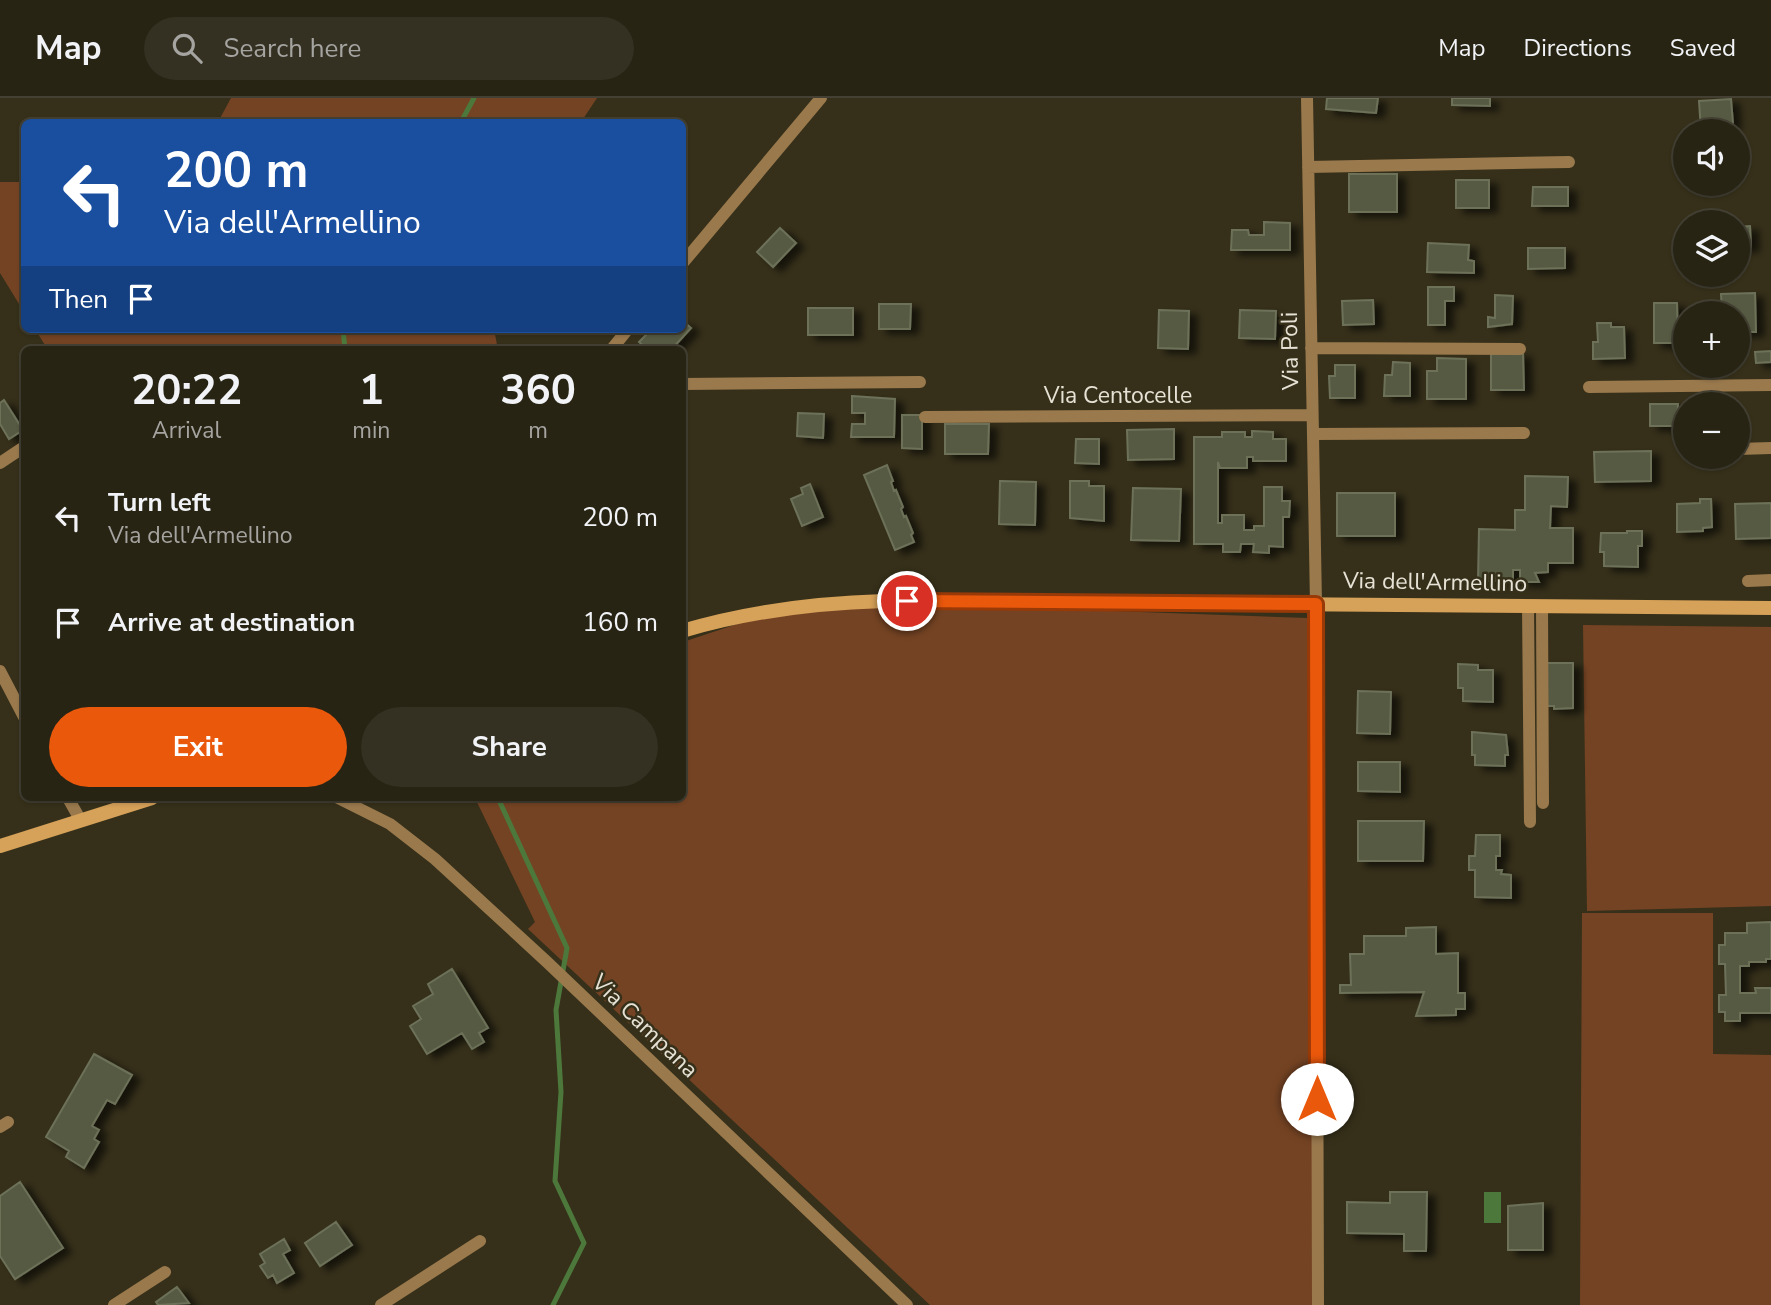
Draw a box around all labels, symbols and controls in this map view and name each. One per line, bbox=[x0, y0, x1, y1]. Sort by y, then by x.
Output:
search box bbox=[144, 17, 634, 80]
text: Map bbox=[35, 26, 102, 71]
icon: search bbox=[168, 29, 206, 67]
text: Search here bbox=[224, 31, 361, 66]
text: Map bbox=[1438, 32, 1485, 64]
text: Directions bbox=[1523, 32, 1632, 64]
text: Saved bbox=[1670, 32, 1736, 64]
map controls bbox=[1673, 119, 1750, 469]
button: sound bbox=[1673, 119, 1750, 196]
text: 200 m bbox=[164, 137, 308, 204]
icon: left bbox=[49, 147, 140, 238]
text: Via dell'Armellino bbox=[164, 201, 421, 244]
button: layers bbox=[1673, 210, 1750, 287]
icon: arrive bbox=[122, 280, 160, 318]
text: Then bbox=[49, 282, 108, 317]
button: + bbox=[1673, 301, 1750, 378]
street label: Via Poli bbox=[1274, 312, 1306, 391]
text: 20:22 bbox=[131, 362, 242, 419]
text: 1 bbox=[359, 362, 384, 419]
text: 360 bbox=[500, 362, 576, 419]
street label: Via Centocelle bbox=[1043, 380, 1192, 411]
button: − bbox=[1673, 392, 1750, 469]
text: Arrival bbox=[152, 415, 221, 446]
text: min bbox=[352, 415, 390, 446]
text: m bbox=[528, 415, 548, 446]
text: Turn left bbox=[108, 485, 211, 520]
icon: left bbox=[49, 499, 87, 537]
text: 200 m bbox=[582, 500, 658, 535]
text: Via dell'Armellino bbox=[108, 520, 293, 551]
street label: Via dell'Armellino bbox=[1341, 565, 1528, 599]
pin bbox=[877, 571, 937, 631]
icon: arrive bbox=[888, 582, 926, 620]
icon: arrive bbox=[49, 604, 87, 642]
text: Arrive at destination bbox=[108, 605, 355, 640]
text: 160 m bbox=[582, 605, 658, 640]
button: Exit bbox=[49, 707, 347, 787]
button: Share bbox=[361, 707, 658, 787]
street label: Via Campana bbox=[584, 967, 705, 1085]
position arrow bbox=[1280, 1062, 1354, 1136]

